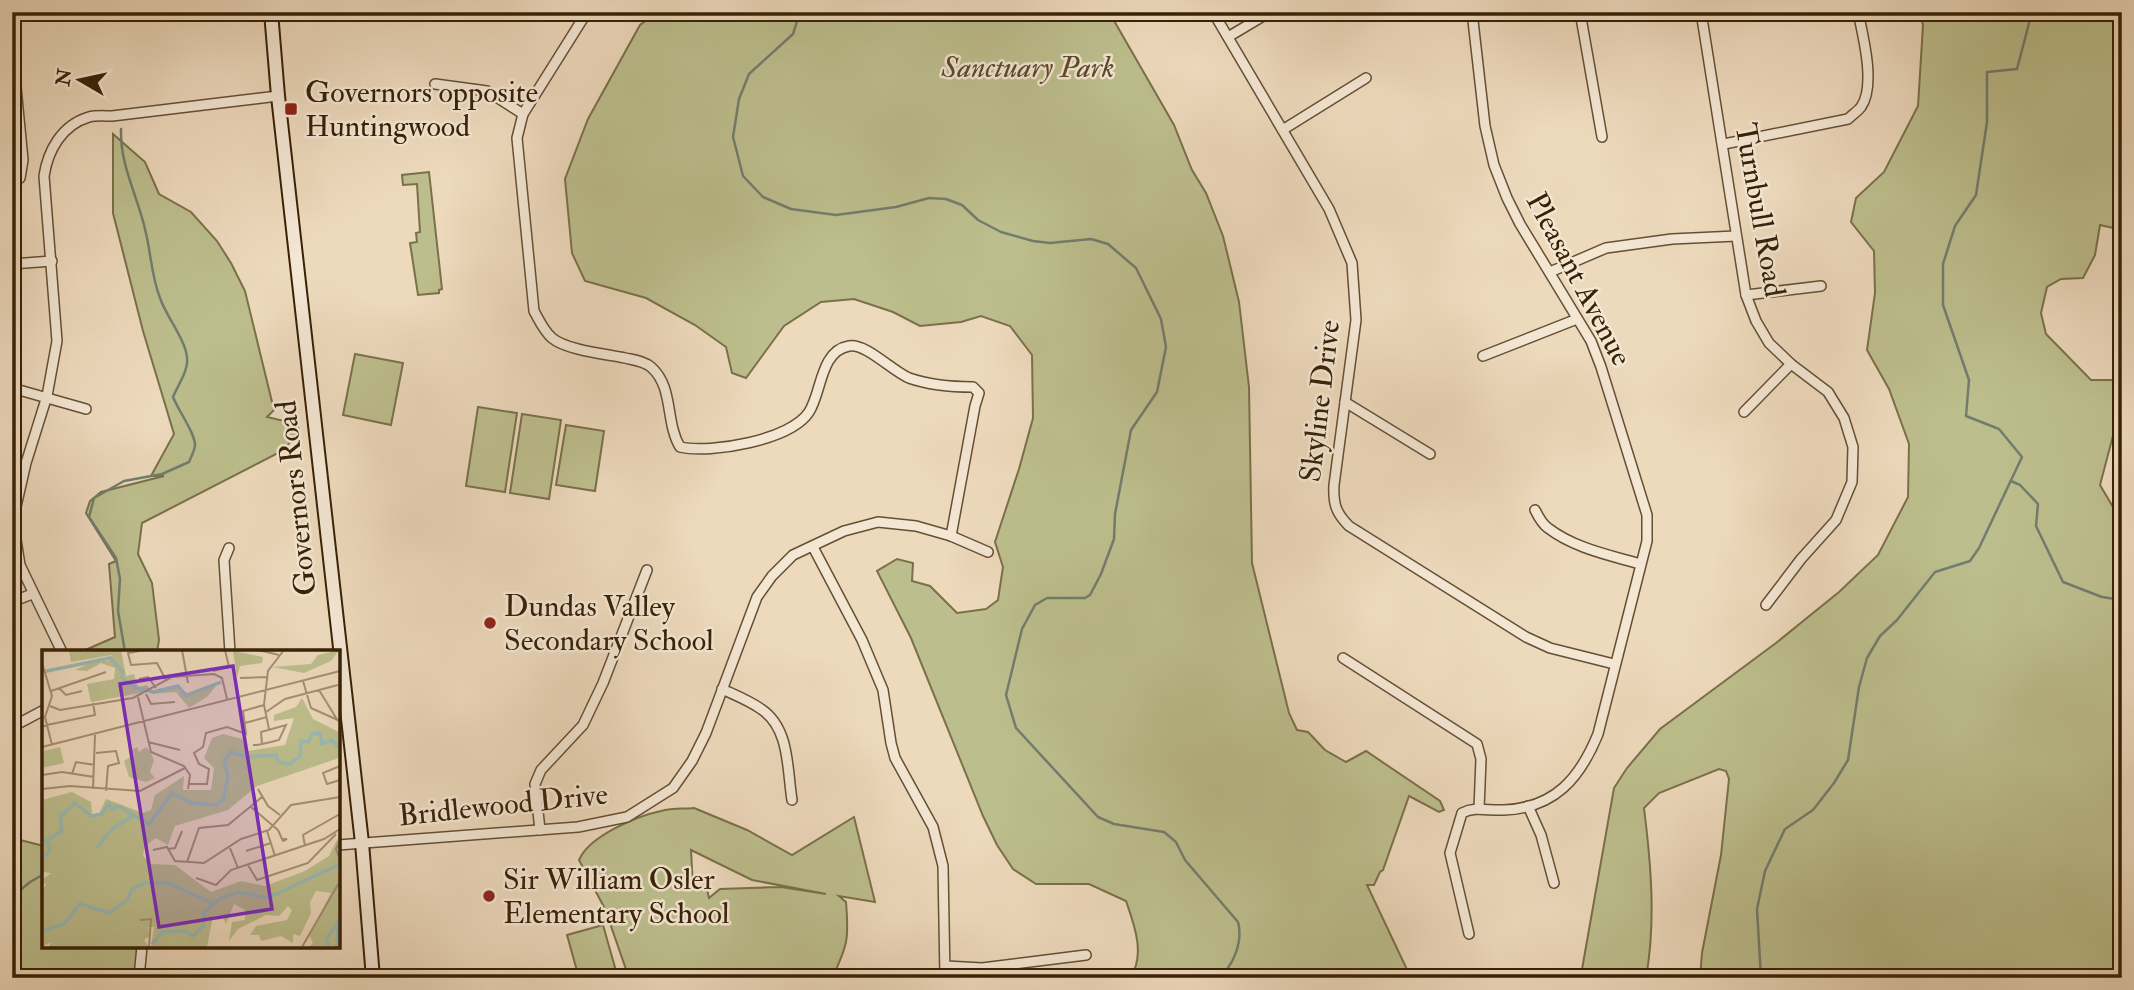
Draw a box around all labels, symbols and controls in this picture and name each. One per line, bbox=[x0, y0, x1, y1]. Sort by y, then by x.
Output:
north arrow bbox=[46, 46, 116, 116]
park label: Sanctuary Park bbox=[941, 49, 1114, 86]
text: N bbox=[51, 66, 78, 89]
place label: Governors opposite Huntingwood bbox=[305, 74, 538, 145]
marker: Governors opposite Huntingwood bbox=[283, 101, 299, 117]
street label: Turnbull Road bbox=[1727, 120, 1794, 300]
street label: Pleasant Avenue bbox=[1518, 186, 1640, 372]
street label: Skyline Drive bbox=[1292, 318, 1348, 484]
street label: Governors Road bbox=[267, 398, 325, 597]
place label: Dundas Valley Secondary School bbox=[504, 588, 714, 659]
marker: Dundas Valley Secondary School bbox=[482, 615, 498, 631]
inset map bbox=[42, 650, 340, 948]
street label: Bridlewood Drive bbox=[396, 776, 610, 834]
place label: Sir William Osler Elementary School bbox=[503, 861, 730, 932]
marker: Sir William Osler Elementary School bbox=[481, 888, 497, 904]

